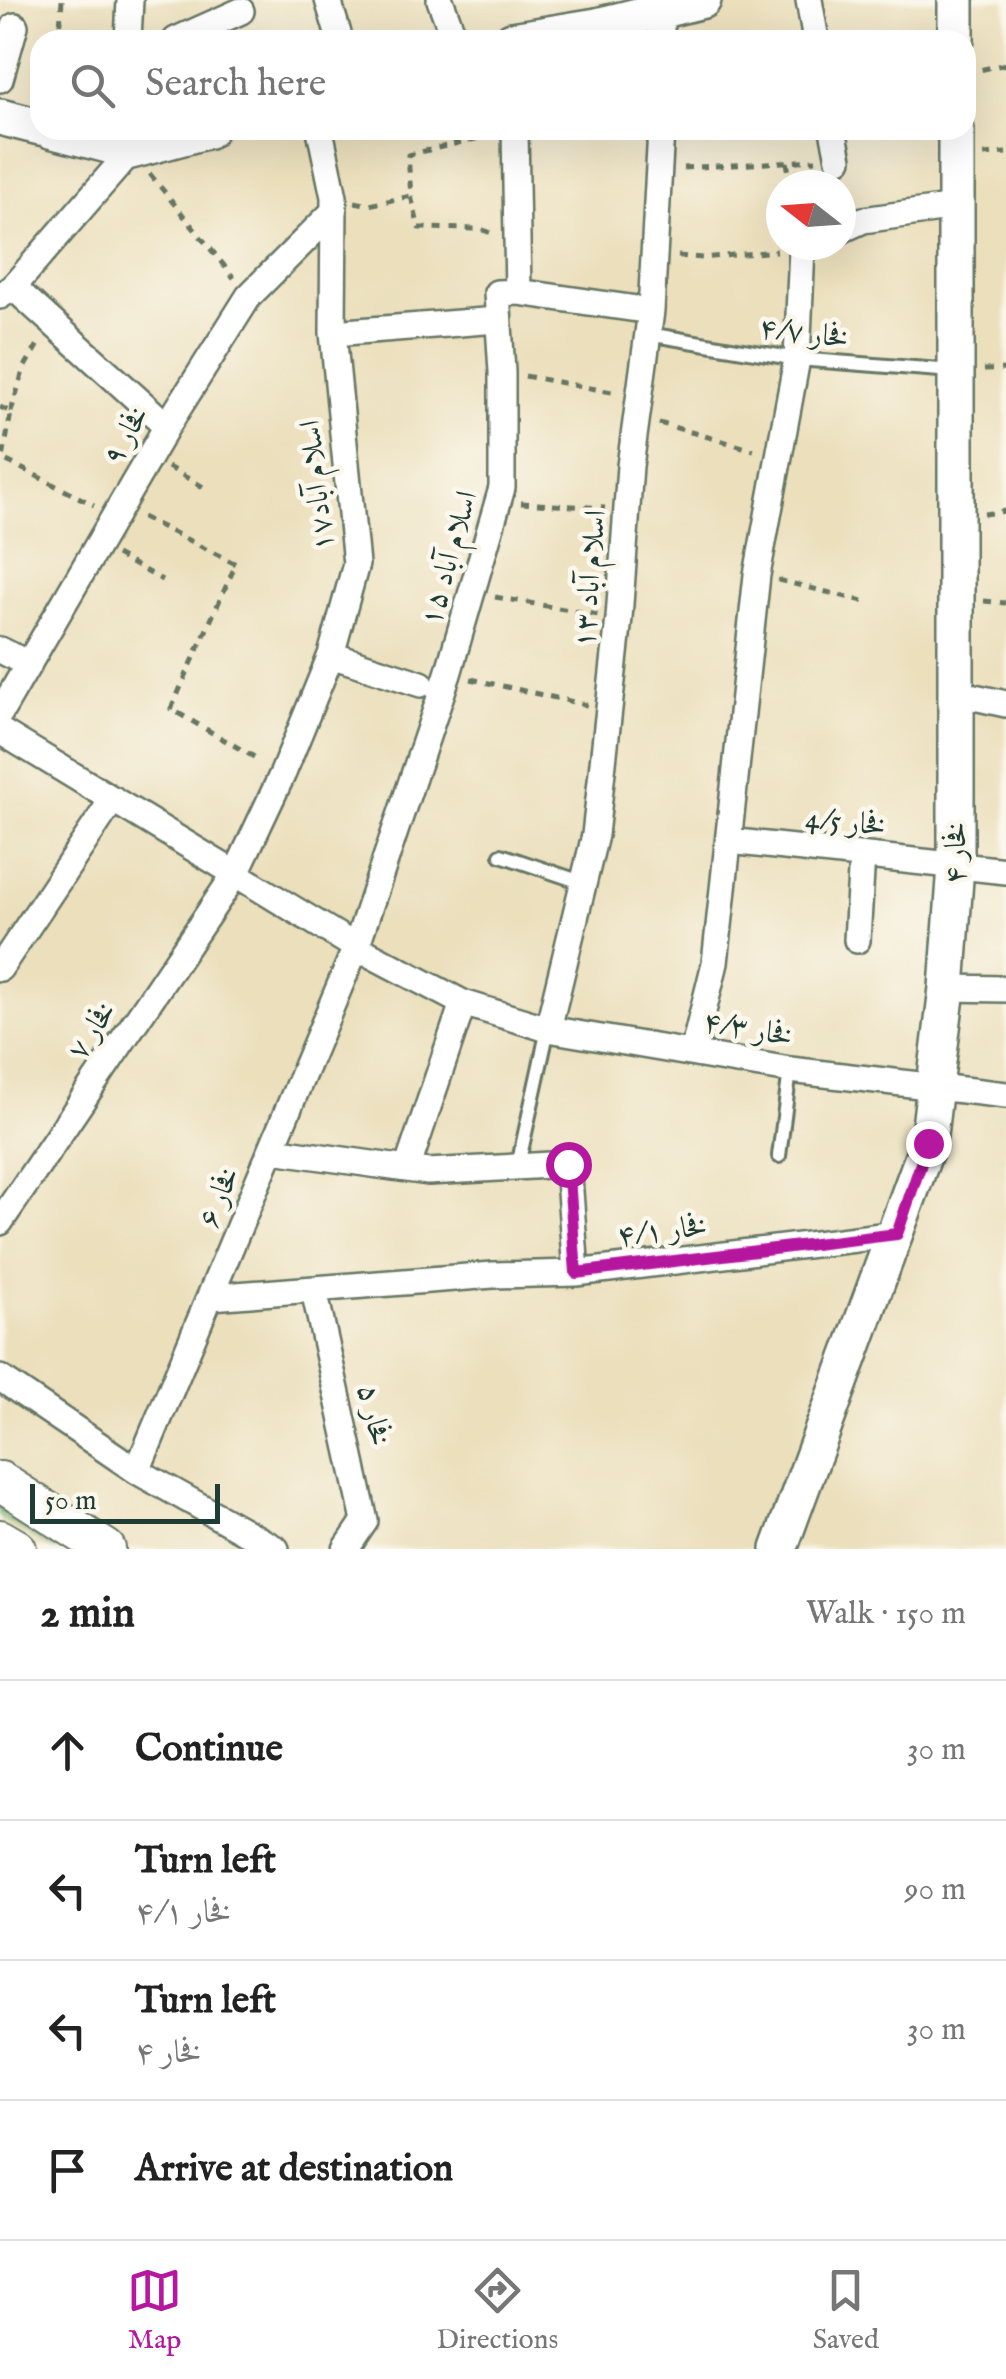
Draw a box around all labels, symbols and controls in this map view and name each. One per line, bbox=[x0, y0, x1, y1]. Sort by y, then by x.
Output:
search box bbox=[30, 30, 976, 140]
icon: search bbox=[65, 58, 120, 113]
text: Search here bbox=[145, 61, 326, 109]
north arrow bbox=[766, 170, 856, 260]
street label: فخار ۴/۷ bbox=[757, 310, 851, 358]
street label: فخار ۹ bbox=[95, 399, 159, 473]
street label: اسلام آباد۱۷ bbox=[291, 418, 349, 554]
street label: اسلام آباد ۱۵ bbox=[412, 486, 492, 632]
street label: اسلام آباد ۱۳ bbox=[565, 508, 621, 650]
street label: فخار 4/5 bbox=[804, 800, 888, 846]
street label: فخار ۴ bbox=[937, 821, 977, 885]
street label: فخار ۷ bbox=[59, 995, 126, 1068]
street label: فخار ۴/۳ bbox=[700, 1003, 795, 1057]
route end bbox=[906, 1121, 952, 1167]
route start bbox=[546, 1142, 592, 1188]
street label: فخار ۶ bbox=[190, 1162, 250, 1234]
street label: فخار ۴/۱ bbox=[615, 1208, 709, 1256]
street label: فخار ۵ bbox=[347, 1381, 399, 1450]
scale bar bbox=[30, 1479, 220, 1524]
text: 50 m bbox=[45, 1484, 97, 1519]
text: 2 min bbox=[40, 1588, 135, 1641]
text: Walk · 150 m bbox=[806, 1594, 966, 1635]
icon: ahead bbox=[40, 1723, 95, 1778]
text: Continue bbox=[135, 1726, 283, 1774]
text: 30 m bbox=[907, 1730, 966, 1771]
text: Turn left bbox=[135, 1838, 276, 1886]
icon: left bbox=[40, 1863, 95, 1918]
text: 90 m bbox=[905, 1870, 966, 1911]
text: فخار ۴/۱ bbox=[135, 1893, 231, 1934]
text: Turn left bbox=[135, 1978, 276, 2026]
icon: left bbox=[40, 2003, 95, 2058]
text: 30 m bbox=[907, 2010, 966, 2051]
text: فخار ۴ bbox=[135, 2033, 202, 2074]
icon: arrive bbox=[40, 2143, 95, 2198]
text: Arrive at destination bbox=[135, 2146, 453, 2194]
tab: Map bbox=[127, 2263, 182, 2358]
tab: Directions bbox=[436, 2263, 558, 2358]
tab: Saved bbox=[813, 2263, 879, 2358]

